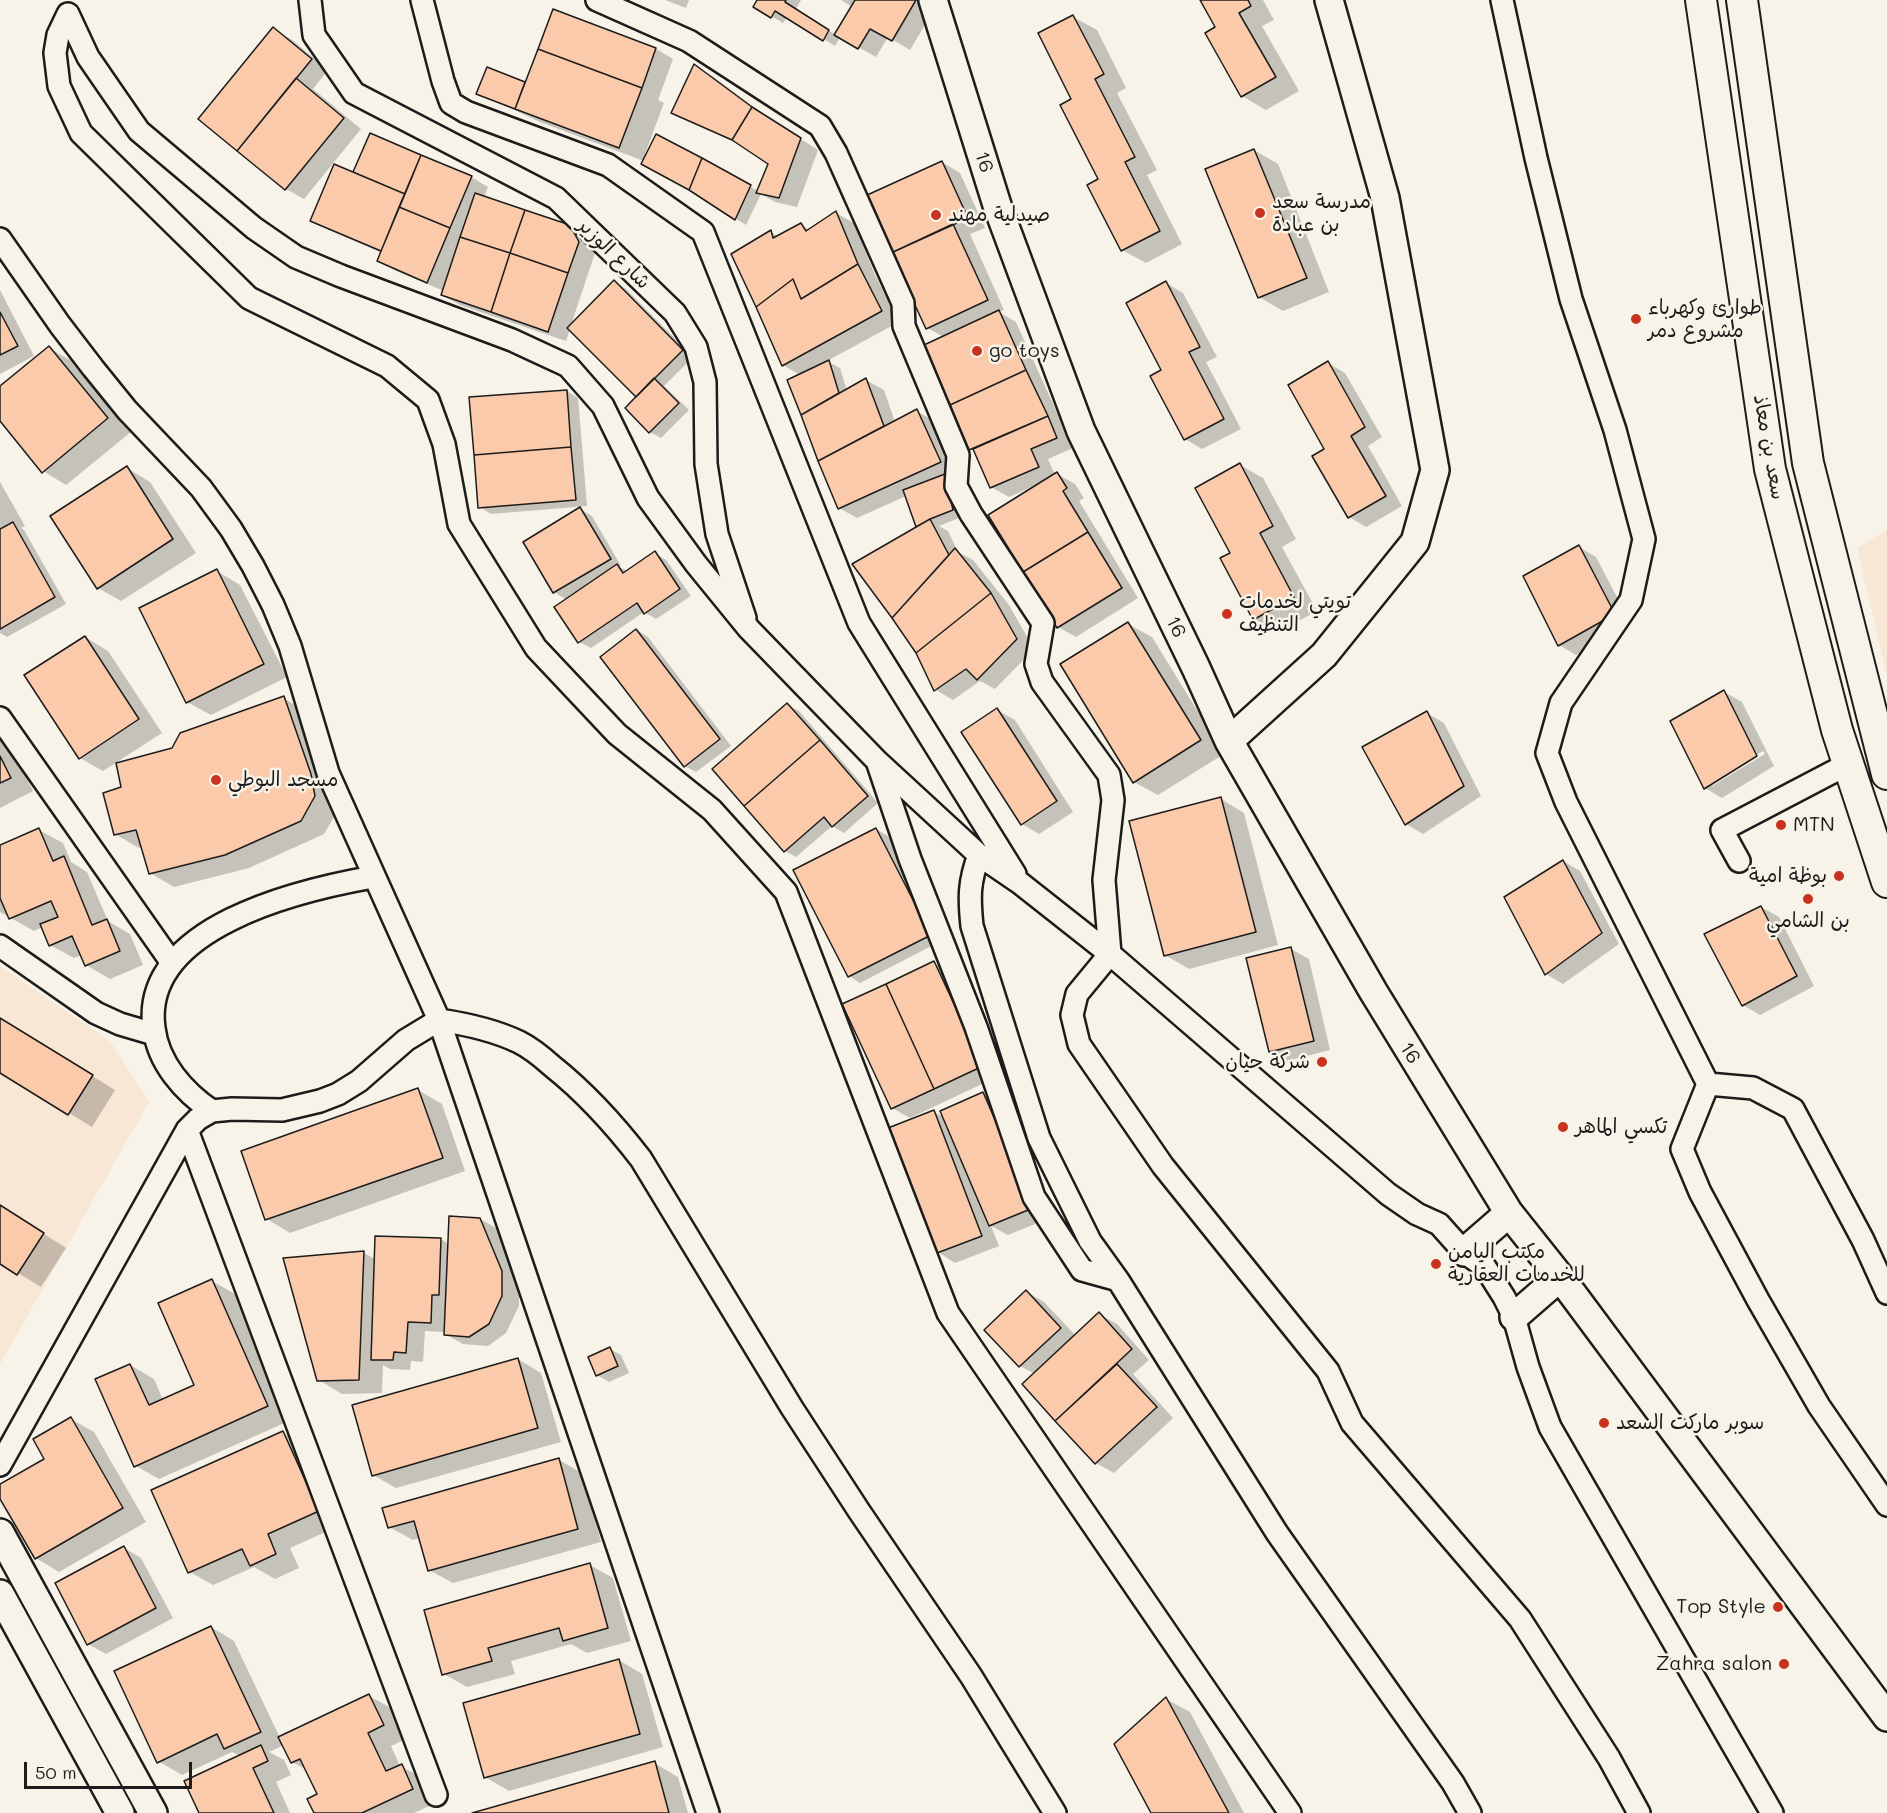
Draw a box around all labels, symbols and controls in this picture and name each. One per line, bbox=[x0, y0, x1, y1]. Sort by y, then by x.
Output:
street label: 16 bbox=[969, 148, 999, 176]
place label: مدرسة سعد بن عبادة bbox=[1272, 190, 1371, 237]
place label: صيدلية مهند bbox=[948, 203, 1050, 227]
marker: مدرسة سعد بن عبادة bbox=[1253, 206, 1267, 220]
marker: صيدلية مهند bbox=[929, 208, 943, 222]
street label: شارع الوزير bbox=[573, 214, 655, 294]
place label: طوارئ وكهرباء مشروع دمر bbox=[1648, 296, 1762, 343]
marker: طوارئ وكهرباء مشروع دمر bbox=[1629, 312, 1643, 326]
place label: go toys bbox=[989, 339, 1060, 363]
marker: go toys bbox=[970, 344, 984, 358]
street label: سعد بن معاذ bbox=[1748, 393, 1790, 501]
place label: تويتي لخدمات التنظيف bbox=[1239, 590, 1351, 637]
marker: تويتي لخدمات التنظيف bbox=[1220, 607, 1234, 621]
street label: 16 bbox=[1161, 612, 1191, 642]
place label: مسجد البوطي bbox=[228, 768, 338, 792]
marker: مسجد البوطي bbox=[209, 773, 223, 787]
place label: MTN bbox=[1793, 813, 1835, 837]
marker: MTN bbox=[1774, 818, 1788, 832]
place label: بوظة امية bbox=[1749, 864, 1827, 888]
marker: بوظة امية bbox=[1832, 869, 1846, 883]
marker: بن الشامي bbox=[1801, 892, 1815, 906]
place label: بن الشامي bbox=[1766, 909, 1850, 933]
street label: 16 bbox=[1394, 1038, 1426, 1068]
place label: شركة حيان bbox=[1225, 1050, 1310, 1074]
marker: شركة حيان bbox=[1315, 1055, 1329, 1069]
place label: تكسي الماهر bbox=[1575, 1115, 1667, 1139]
marker: تكسي الماهر bbox=[1556, 1120, 1570, 1134]
place label: مكتب اليامن للخدمات العقارية bbox=[1448, 1240, 1585, 1287]
marker: مكتب اليامن للخدمات العقارية bbox=[1429, 1257, 1443, 1271]
place label: سوبر ماركت السعد bbox=[1616, 1411, 1764, 1435]
marker: سوبر ماركت السعد bbox=[1597, 1416, 1611, 1430]
place label: Top Style bbox=[1676, 1595, 1766, 1619]
marker: Top Style bbox=[1771, 1600, 1785, 1614]
place label: Zahra salon bbox=[1656, 1652, 1772, 1676]
marker: Zahra salon bbox=[1777, 1657, 1791, 1671]
scale bar bbox=[27, 1750, 195, 1788]
text: 50 m bbox=[35, 1760, 77, 1784]

